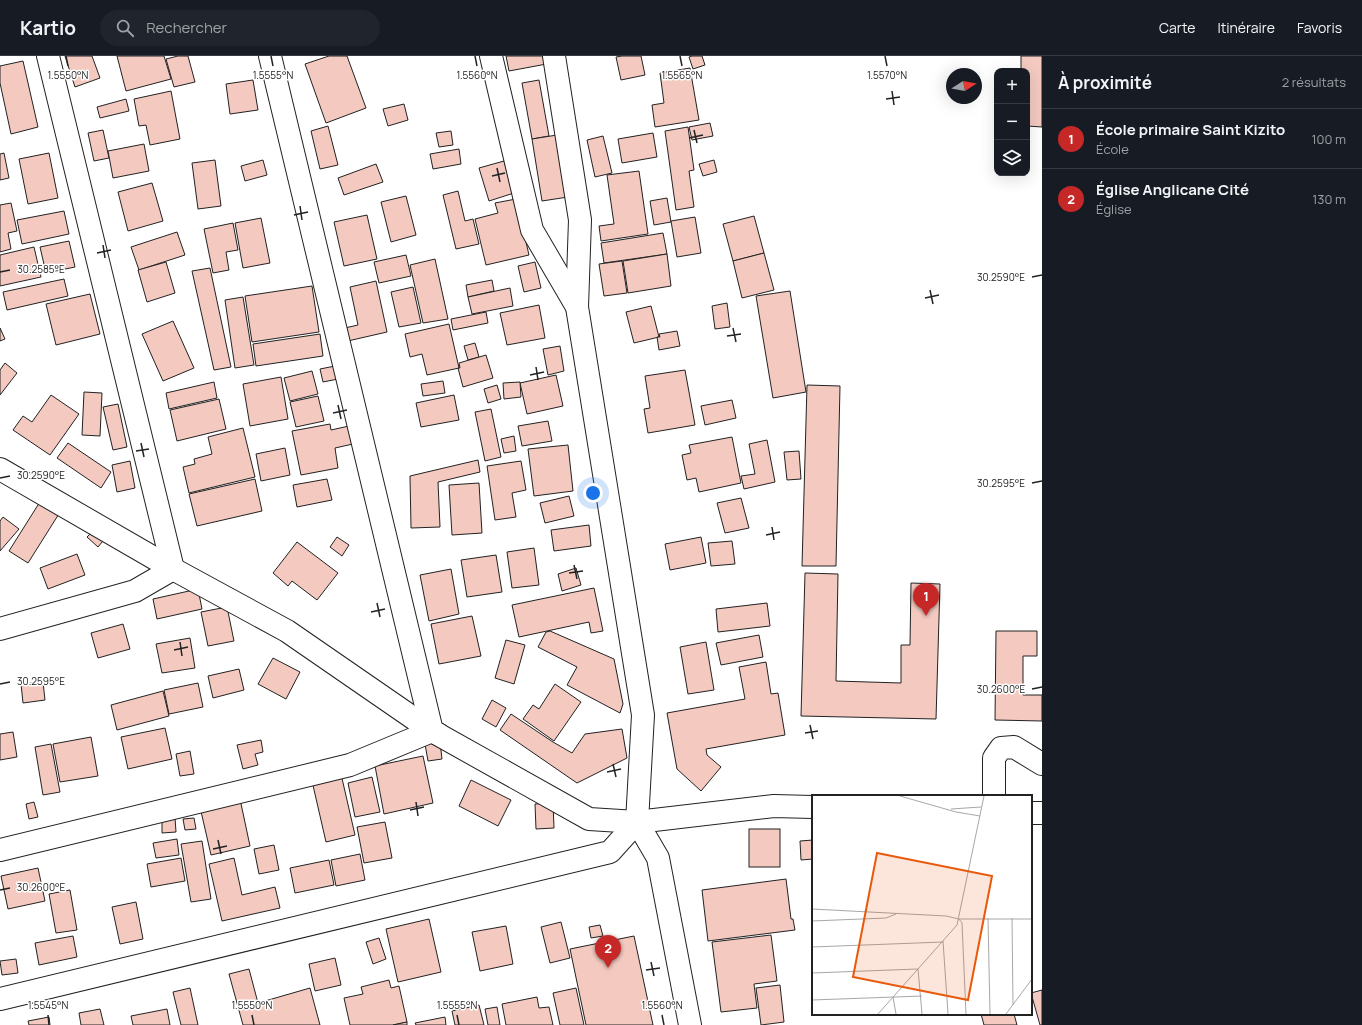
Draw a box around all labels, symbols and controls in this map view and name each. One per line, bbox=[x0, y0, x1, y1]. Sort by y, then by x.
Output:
search box bbox=[100, 10, 380, 46]
text: Kartio bbox=[20, 15, 76, 41]
icon: search bbox=[114, 17, 136, 39]
text: Rechercher bbox=[146, 17, 227, 38]
text: Carte bbox=[1159, 18, 1195, 37]
text: Itinéraire bbox=[1217, 18, 1275, 37]
text: Favoris bbox=[1297, 18, 1342, 37]
text: 1.5550°N bbox=[48, 68, 89, 82]
text: 1.5555°N bbox=[253, 68, 293, 82]
text: 1.5560°N bbox=[456, 68, 498, 82]
text: 1.5565°N bbox=[662, 68, 703, 82]
text: 1.5570°N bbox=[867, 68, 907, 82]
north arrow bbox=[946, 68, 982, 104]
map controls bbox=[994, 68, 1030, 176]
button: + bbox=[994, 68, 1030, 104]
text: À proximité bbox=[1058, 71, 1152, 94]
text: 2 résultats bbox=[1282, 73, 1346, 91]
button: − bbox=[994, 104, 1030, 140]
text: École primaire Saint Kizito bbox=[1096, 119, 1285, 140]
text: 1 bbox=[1068, 130, 1074, 148]
text: 100 m bbox=[1311, 130, 1346, 148]
button: layers bbox=[994, 140, 1030, 176]
text: École bbox=[1096, 140, 1129, 158]
text: Église Anglicane Cité bbox=[1096, 179, 1249, 200]
text: 2 bbox=[1067, 190, 1075, 208]
text: 130 m bbox=[1312, 190, 1346, 208]
text: Église bbox=[1096, 200, 1132, 218]
text: 30.2585°E bbox=[17, 262, 65, 276]
text: 30.2590°E bbox=[977, 270, 1025, 284]
text: 30.2590°E bbox=[17, 468, 65, 482]
text: 30.2595°E bbox=[977, 476, 1025, 490]
your location bbox=[583, 483, 603, 503]
pin: 1 bbox=[913, 583, 939, 616]
text: 30.2595°E bbox=[17, 674, 65, 688]
text: 30.2600°E bbox=[977, 682, 1026, 696]
inset map bbox=[812, 795, 1032, 1015]
text: 30.2600°E bbox=[17, 880, 66, 894]
pin: 2 bbox=[595, 935, 621, 968]
text: 1.5545°N bbox=[28, 998, 68, 1012]
text: 1.5550°N bbox=[232, 998, 273, 1012]
text: 1.5555°N bbox=[437, 998, 477, 1012]
text: 1.5560°N bbox=[641, 998, 683, 1012]

